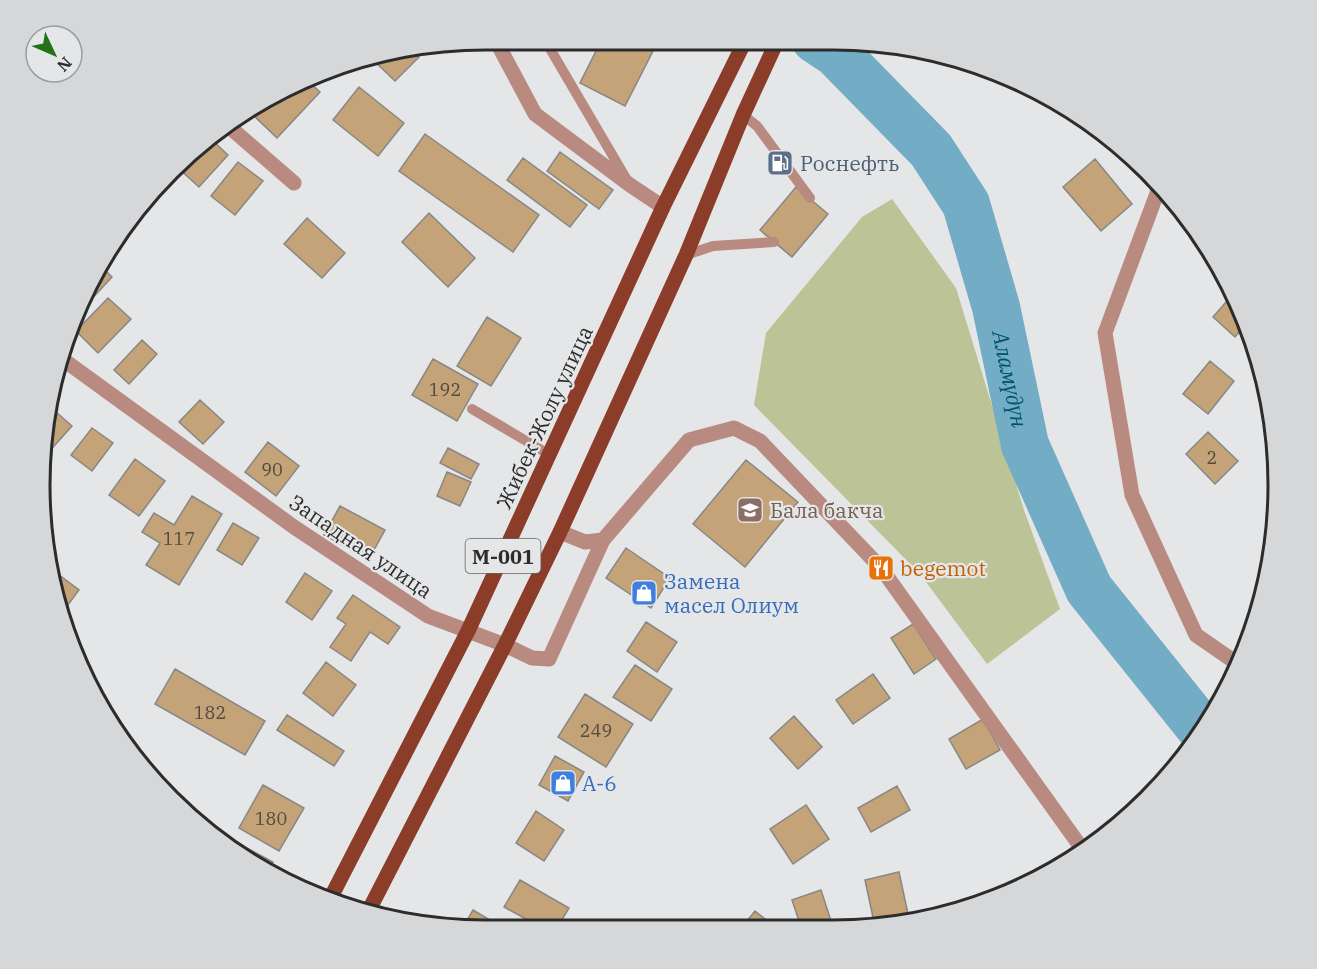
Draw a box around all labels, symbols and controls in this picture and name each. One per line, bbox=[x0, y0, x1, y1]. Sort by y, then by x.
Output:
north arrow bbox=[24, 24, 84, 84]
text: N bbox=[53, 53, 76, 76]
fuel station icon: Роснефть bbox=[765, 148, 795, 178]
place label: Роснефть bbox=[800, 149, 899, 177]
street label: Жибек-Жолу улица bbox=[489, 321, 599, 513]
water label: Аламүдүн bbox=[986, 326, 1036, 430]
house number: 192 bbox=[429, 378, 461, 401]
house number: 2 bbox=[1207, 446, 1217, 469]
house number: 90 bbox=[261, 458, 283, 481]
street label: Западная улица bbox=[284, 488, 438, 604]
school or university icon: Бала бакча bbox=[735, 495, 765, 525]
place label: Бала бакча bbox=[770, 496, 884, 524]
house number: 117 bbox=[163, 527, 195, 550]
road number: М-001 bbox=[466, 539, 540, 573]
restaurant icon: begemot bbox=[866, 553, 896, 583]
place label: begemot bbox=[900, 554, 986, 582]
place label: Замена масел Олиум bbox=[664, 567, 799, 619]
shop icon: Замена масел Олиум bbox=[629, 578, 659, 608]
house number: 182 bbox=[194, 701, 226, 724]
house number: 249 bbox=[580, 719, 612, 742]
shop icon: А-6 bbox=[548, 768, 578, 798]
place label: А-6 bbox=[582, 769, 617, 797]
house number: 180 bbox=[255, 807, 287, 830]

